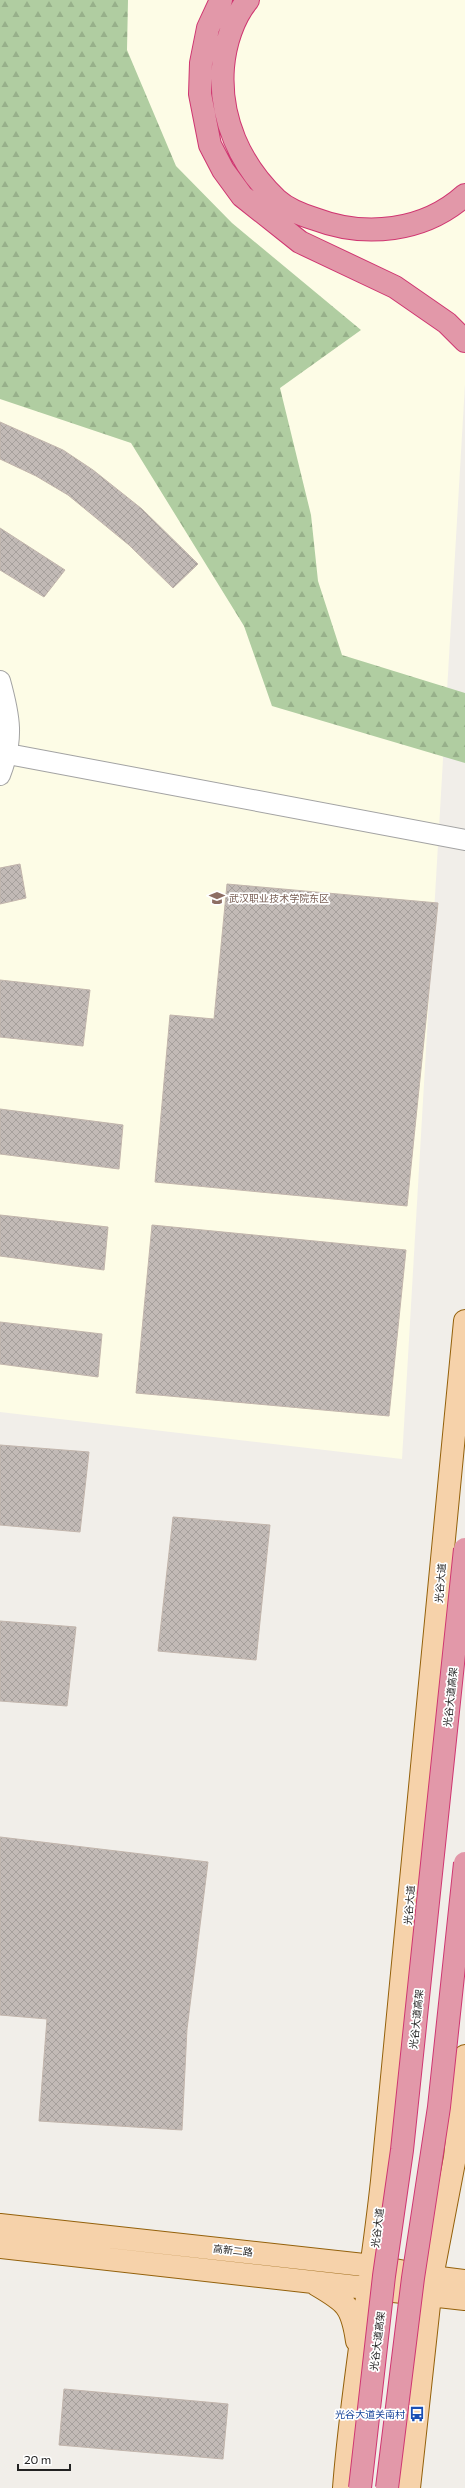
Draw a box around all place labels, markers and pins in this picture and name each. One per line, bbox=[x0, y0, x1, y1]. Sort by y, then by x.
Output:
school or university icon: 武汉职业技术学院东区 bbox=[208, 889, 226, 907]
place label: 武汉职业技术学院东区 bbox=[229, 892, 329, 904]
bus stop icon: 光谷大道关南村 bbox=[408, 2405, 426, 2423]
place label: 光谷大道关南村 bbox=[335, 2408, 405, 2420]

